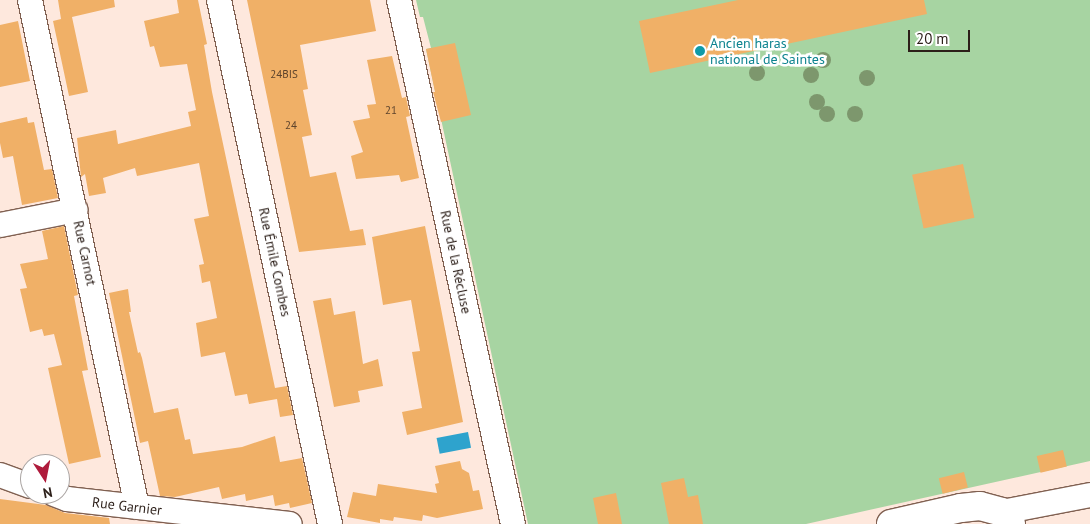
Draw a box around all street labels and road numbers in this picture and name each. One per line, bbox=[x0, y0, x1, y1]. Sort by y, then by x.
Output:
street label: Rue Émile Combes bbox=[255, 206, 295, 318]
street label: Rue de la Récluse bbox=[437, 209, 475, 315]
street label: Rue Carnot bbox=[70, 219, 100, 287]
street label: Rue Garnier bbox=[91, 493, 163, 519]

